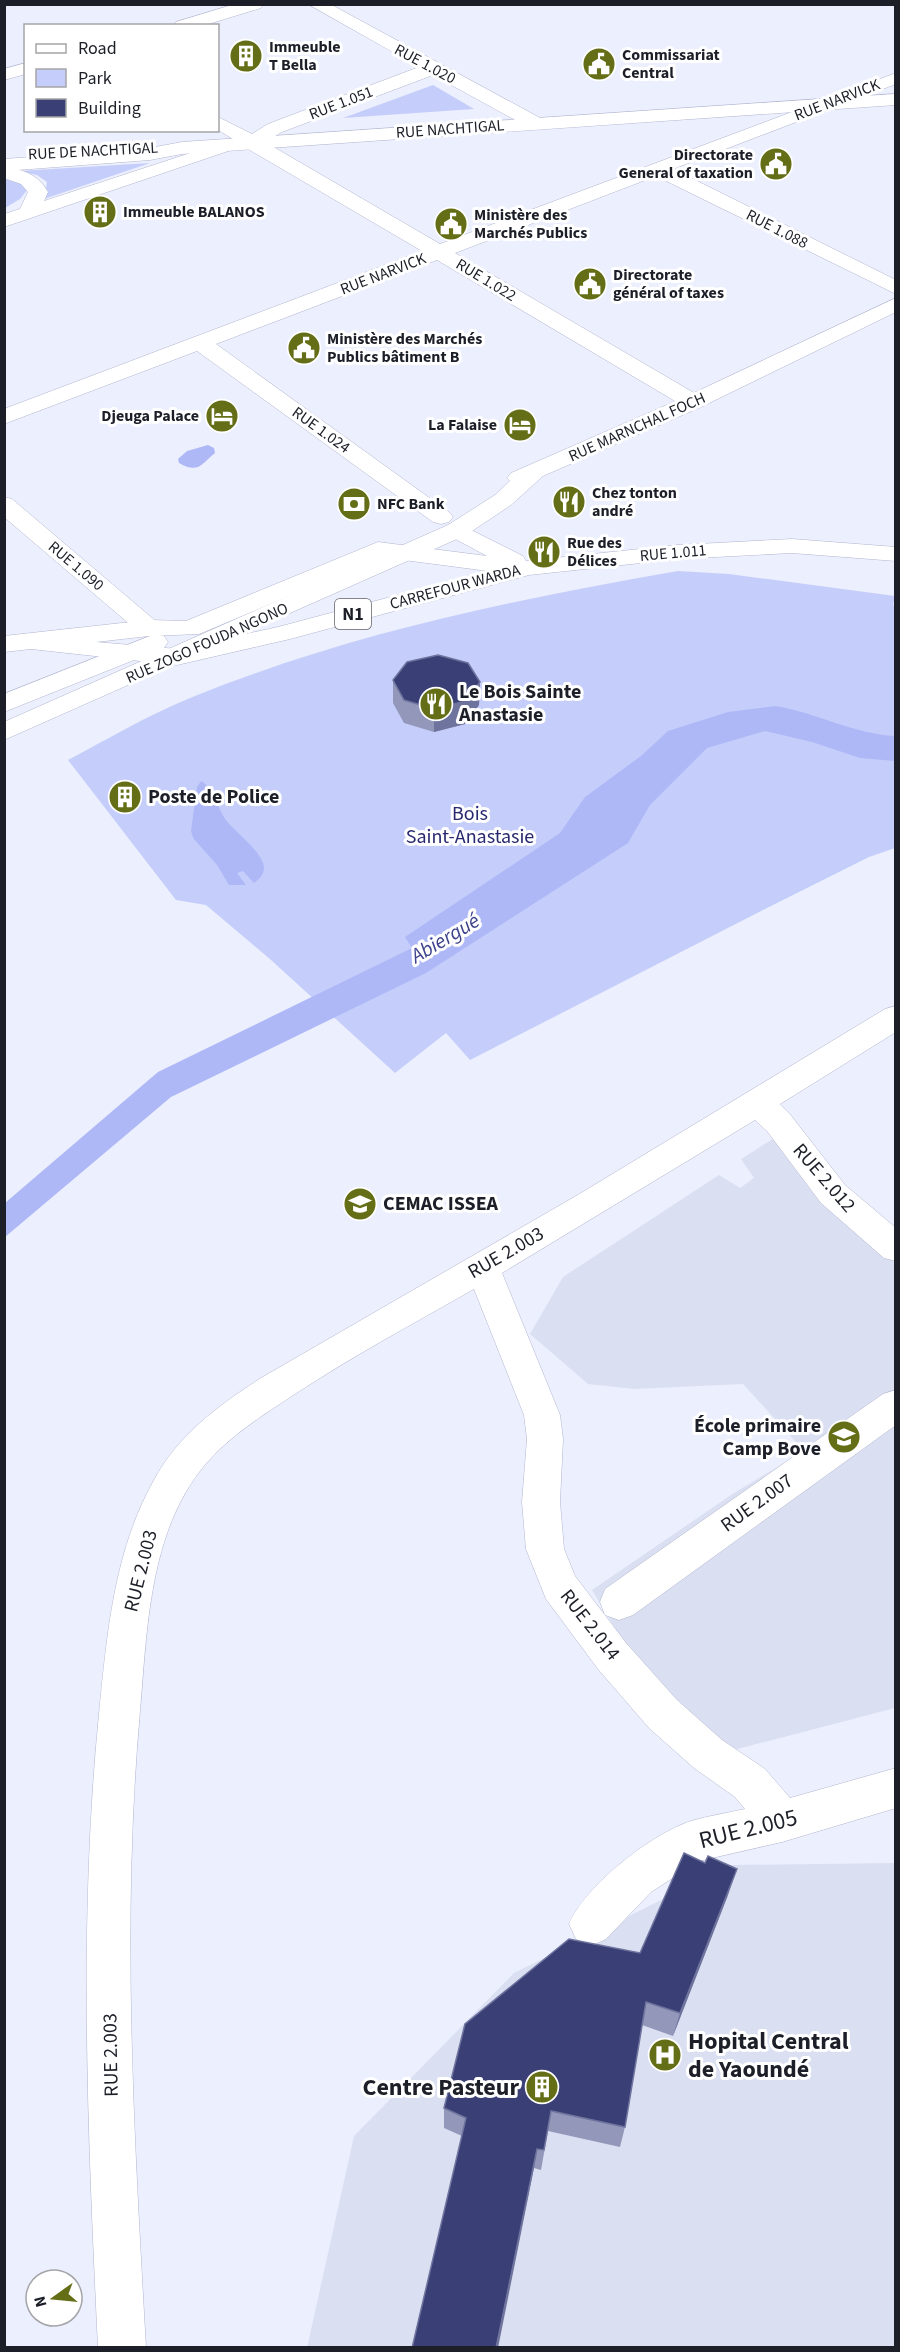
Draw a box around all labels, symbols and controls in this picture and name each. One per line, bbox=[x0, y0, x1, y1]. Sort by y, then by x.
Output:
legend bbox=[24, 24, 219, 132]
text: Road bbox=[78, 36, 117, 61]
place label: Immeuble T Bella bbox=[269, 36, 341, 76]
building icon: Immeuble T Bella bbox=[228, 38, 264, 74]
street label: RUE 1.020 bbox=[390, 39, 460, 89]
place label: Commissariat Central bbox=[622, 44, 720, 84]
public building icon: Commissariat Central bbox=[581, 46, 617, 82]
text: Park bbox=[78, 66, 112, 91]
street label: RUE NARVICK bbox=[791, 73, 884, 126]
street label: RUE 1.051 bbox=[306, 81, 376, 125]
text: Building bbox=[78, 96, 141, 121]
street label: RUE NACHTIGAL bbox=[395, 114, 505, 144]
street label: RUE DE NACHTIGAL bbox=[27, 137, 159, 165]
place label: Directorate General of taxation bbox=[618, 144, 753, 184]
public building icon: Directorate General of taxation bbox=[758, 146, 794, 182]
building icon: Immeuble BALANOS bbox=[82, 194, 118, 230]
place label: Immeuble BALANOS bbox=[123, 201, 265, 223]
place label: Ministère des Marchés Publics bbox=[474, 204, 587, 244]
street label: RUE 1.088 bbox=[742, 204, 812, 254]
public building icon: Ministère des Marchés Publics bbox=[433, 206, 469, 242]
street label: RUE NARVICK bbox=[337, 247, 430, 300]
street label: RUE 1.022 bbox=[452, 253, 520, 307]
place label: Directorate général of taxes bbox=[613, 264, 724, 304]
public building icon: Directorate général of taxes bbox=[572, 266, 608, 302]
place label: Ministère des Marchés Publics bâtiment B bbox=[327, 328, 482, 368]
public building icon: Ministère des Marchés Publics bâtiment B bbox=[286, 330, 322, 366]
street label: RUE MARNCHAL FOCH bbox=[565, 387, 709, 467]
hotel icon: Djeuga Palace bbox=[204, 398, 240, 434]
street label: RUE 1.024 bbox=[287, 401, 355, 459]
place label: Djeuga Palace bbox=[101, 405, 199, 427]
hotel icon: La Falaise bbox=[502, 407, 538, 443]
place label: La Falaise bbox=[428, 414, 497, 436]
place label: Chez tonton andré bbox=[592, 482, 677, 522]
restaurant icon: Chez tonton andré bbox=[551, 484, 587, 520]
bank icon: NFC Bank bbox=[336, 486, 372, 522]
place label: NFC Bank bbox=[377, 493, 445, 515]
place label: Rue des Délices bbox=[567, 532, 622, 572]
restaurant icon: Rue des Délices bbox=[526, 534, 562, 570]
street label: RUE 1.090 bbox=[43, 536, 109, 596]
street label: RUE 1.011 bbox=[639, 539, 707, 567]
street label: CARREFOUR WARDA bbox=[387, 559, 523, 615]
street label: RUE ZOGO FOUDA NGONO bbox=[122, 597, 292, 689]
road number: N1 bbox=[335, 599, 371, 629]
place label: Le Bois Sainte Anastasie bbox=[458, 678, 581, 729]
restaurant icon: Le Bois Sainte Anastasie bbox=[418, 686, 454, 722]
building icon: Poste de Police bbox=[107, 779, 143, 815]
place label: Poste de Police bbox=[148, 783, 279, 811]
park label: Bois Saint-Anastasie bbox=[406, 800, 534, 851]
water label: Abiergué bbox=[403, 905, 486, 972]
street label: RUE 2.012 bbox=[786, 1137, 862, 1219]
school or university icon: CEMAC ISSEA bbox=[342, 1186, 378, 1222]
place label: CEMAC ISSEA bbox=[383, 1190, 499, 1218]
street label: RUE 2.003 bbox=[463, 1220, 549, 1286]
place label: École primaire Camp Bove bbox=[694, 1412, 821, 1463]
school or university icon: École primaire Camp Bove bbox=[826, 1419, 862, 1455]
street label: RUE 2.007 bbox=[715, 1467, 799, 1539]
street label: RUE 2.003 bbox=[117, 1527, 165, 1615]
street label: RUE 2.014 bbox=[553, 1583, 627, 1667]
street label: RUE 2.005 bbox=[695, 1800, 801, 1858]
street label: RUE 2.003 bbox=[96, 2013, 126, 2097]
place label: Hopital Central de Yaoundé bbox=[688, 2024, 849, 2087]
hospital icon: Hopital Central de Yaoundé bbox=[647, 2037, 683, 2073]
building icon: Centre Pasteur bbox=[524, 2069, 560, 2105]
place label: Centre Pasteur bbox=[362, 2070, 519, 2105]
north arrow bbox=[24, 2268, 84, 2328]
text: N bbox=[28, 2294, 52, 2310]

